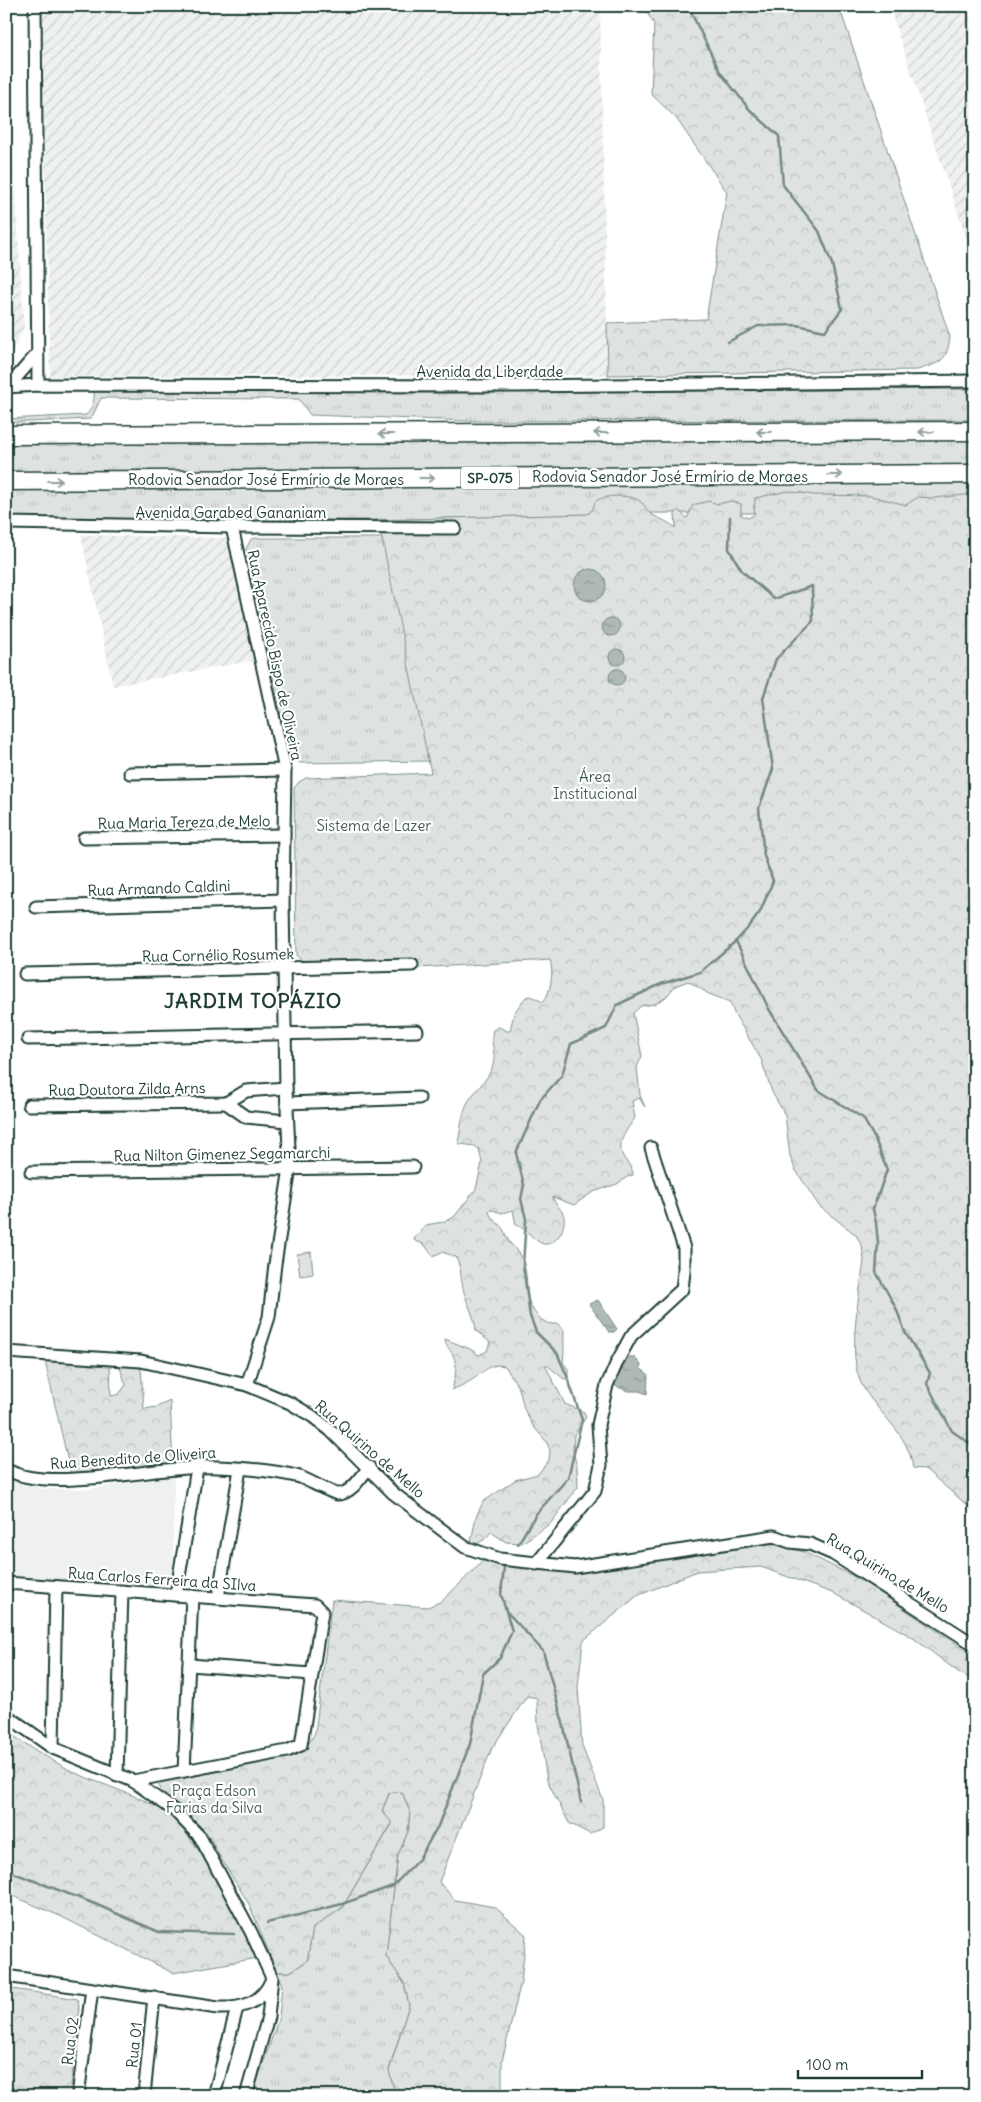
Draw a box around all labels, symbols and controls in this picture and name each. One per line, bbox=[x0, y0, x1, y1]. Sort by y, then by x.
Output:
street label: Avenida da Liberdade bbox=[417, 362, 563, 381]
one-way arrow bbox=[756, 427, 772, 437]
one-way arrow bbox=[918, 427, 934, 437]
one-way arrow bbox=[593, 428, 610, 438]
one-way arrow bbox=[378, 429, 394, 438]
road number: SP-075 bbox=[461, 466, 519, 489]
street label: Rodovia Senador José Ermírio de Moraes bbox=[532, 467, 808, 486]
street label: Rodovia Senador José Ermírio de Moraes bbox=[128, 470, 404, 489]
one-way arrow bbox=[826, 470, 843, 480]
one-way arrow bbox=[419, 473, 435, 483]
one-way arrow bbox=[46, 476, 63, 486]
street label: Avenida Garabed Gananiam bbox=[136, 503, 326, 522]
street label: Rua Aparecido Bispo de Oliveira bbox=[243, 548, 307, 763]
park label: Área Institucional bbox=[553, 767, 637, 803]
street label: Rua Maria Tereza de Melo bbox=[97, 811, 271, 833]
park label: Sistema de Lazer bbox=[317, 816, 431, 835]
street label: Rua Armando Caldini bbox=[87, 876, 231, 900]
street label: Rua Cornélio Rosumek bbox=[142, 944, 295, 966]
district label: JARDIM TOPÁZIO bbox=[164, 988, 342, 1013]
street label: Rua Doutora Zilda Arns bbox=[48, 1078, 206, 1100]
street label: Rua Nilton Gimenez Segamarchi bbox=[113, 1143, 331, 1165]
street label: Rua Quirino de Mello bbox=[311, 1396, 429, 1502]
street label: Rua Benedito de Oliveira bbox=[49, 1443, 217, 1473]
street label: Rua Quirino de Mello bbox=[823, 1529, 953, 1617]
street label: Rua Carlos Ferreira da SIlva bbox=[67, 1563, 257, 1595]
park label: Praça Edson Farias da Silva bbox=[166, 1781, 263, 1817]
street label: Rua 02 bbox=[58, 2016, 82, 2066]
street label: Rua 01 bbox=[122, 2021, 146, 2069]
scale bar bbox=[798, 2047, 922, 2079]
text: 100 m bbox=[806, 2055, 848, 2074]

